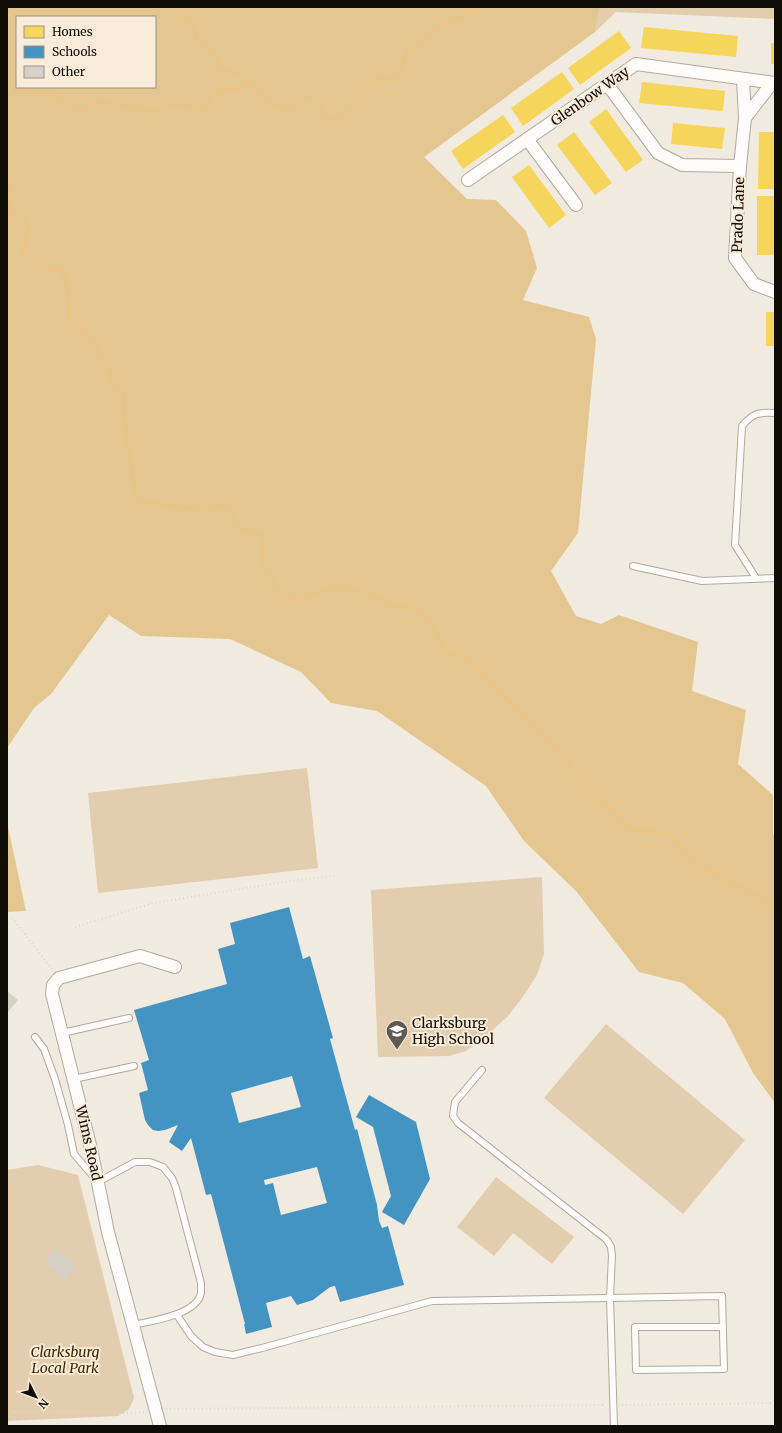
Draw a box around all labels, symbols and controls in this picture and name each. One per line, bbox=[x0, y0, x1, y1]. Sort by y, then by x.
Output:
legend bbox=[16, 16, 156, 88]
text: Homes bbox=[52, 24, 93, 39]
text: Schools bbox=[52, 44, 97, 59]
street label: Glenbow Way bbox=[547, 62, 633, 130]
text: Other bbox=[52, 64, 86, 79]
street label: Prado Lane bbox=[728, 177, 748, 253]
place label: Clarksburg High School bbox=[412, 1014, 495, 1048]
school or university icon: Clarksburg High School bbox=[384, 1018, 410, 1051]
street label: Wims Road bbox=[71, 1103, 106, 1183]
park label: Clarksburg Local Park bbox=[31, 1343, 100, 1377]
north arrow bbox=[16, 1377, 56, 1417]
text: N bbox=[35, 1396, 52, 1412]

